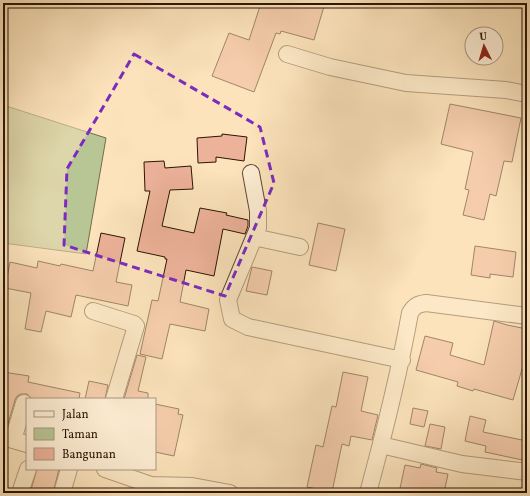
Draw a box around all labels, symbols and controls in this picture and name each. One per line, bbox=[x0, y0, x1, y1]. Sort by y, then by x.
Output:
north arrow bbox=[464, 26, 504, 66]
text: U bbox=[479, 30, 488, 45]
legend bbox=[26, 398, 156, 470]
text: Jalan bbox=[62, 407, 89, 423]
text: Taman bbox=[62, 427, 98, 443]
text: Bangunan bbox=[62, 447, 116, 463]

